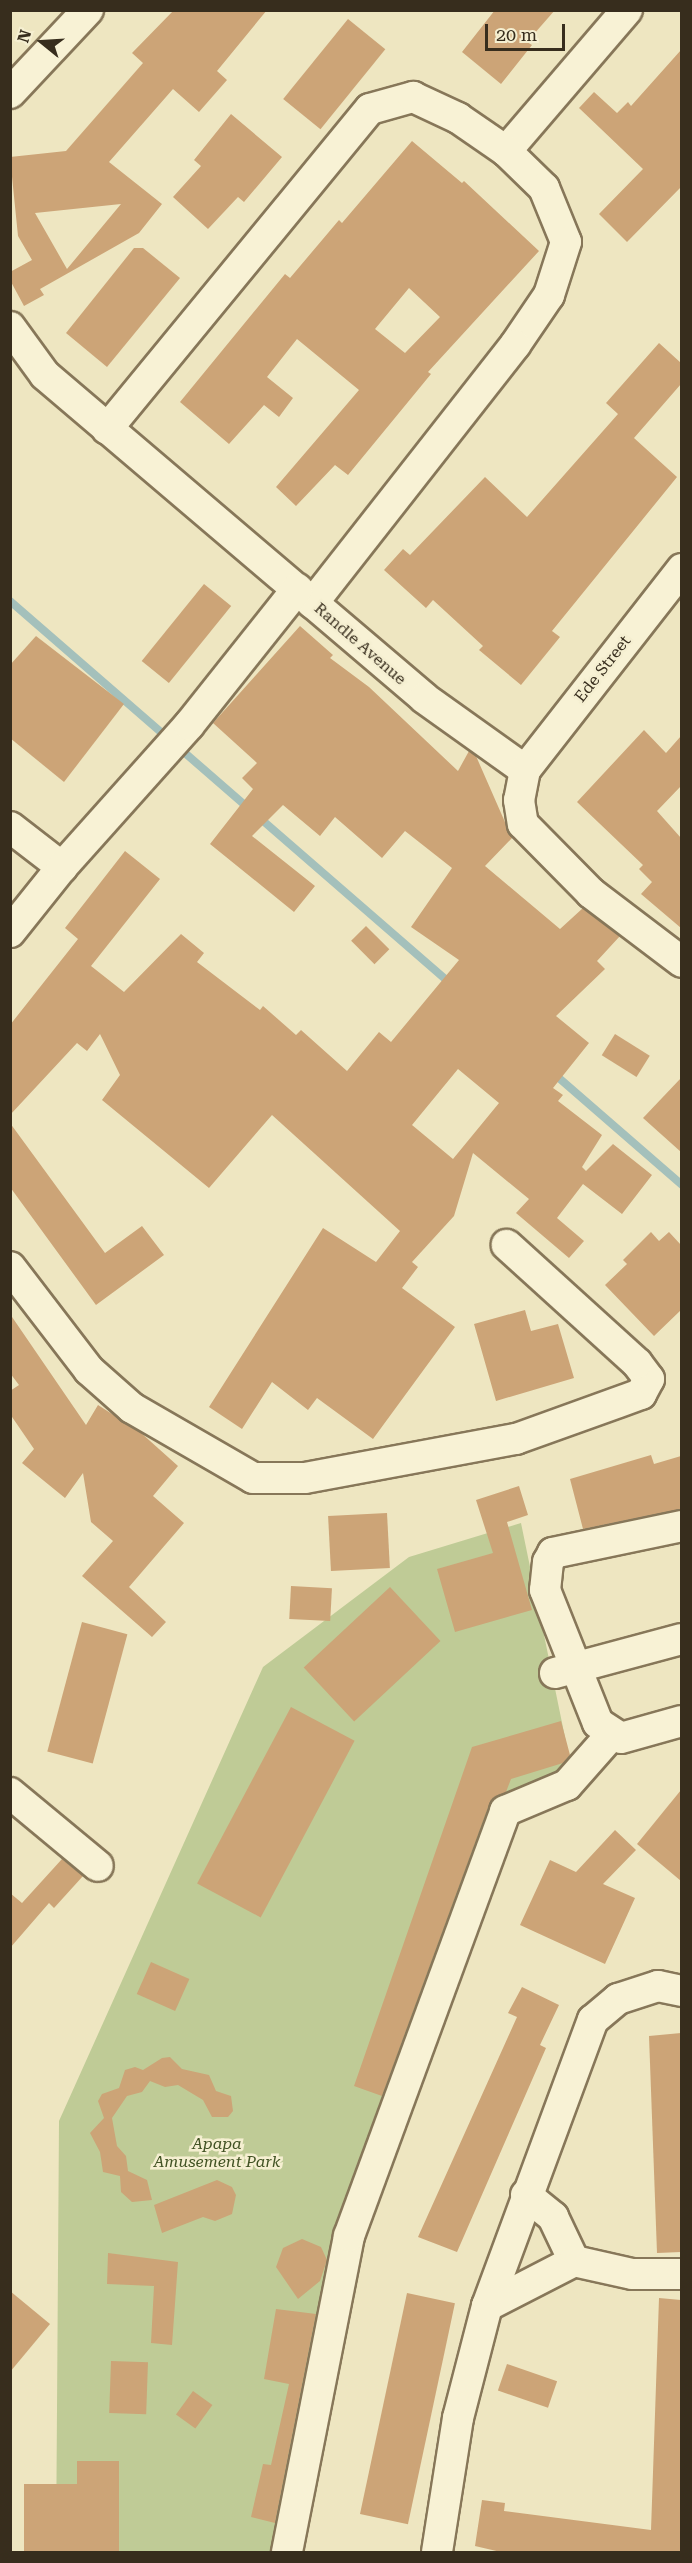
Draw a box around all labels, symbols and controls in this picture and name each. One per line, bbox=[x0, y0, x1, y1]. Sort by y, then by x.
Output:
north arrow bbox=[12, 12, 72, 72]
scale bar bbox=[488, 12, 568, 50]
text: 20 m bbox=[496, 24, 537, 45]
text: N bbox=[13, 27, 35, 45]
street label: Randle Avenue bbox=[310, 599, 410, 689]
street label: Ede Street bbox=[571, 632, 635, 706]
park label: Apapa Amusement Park bbox=[154, 2134, 280, 2172]

